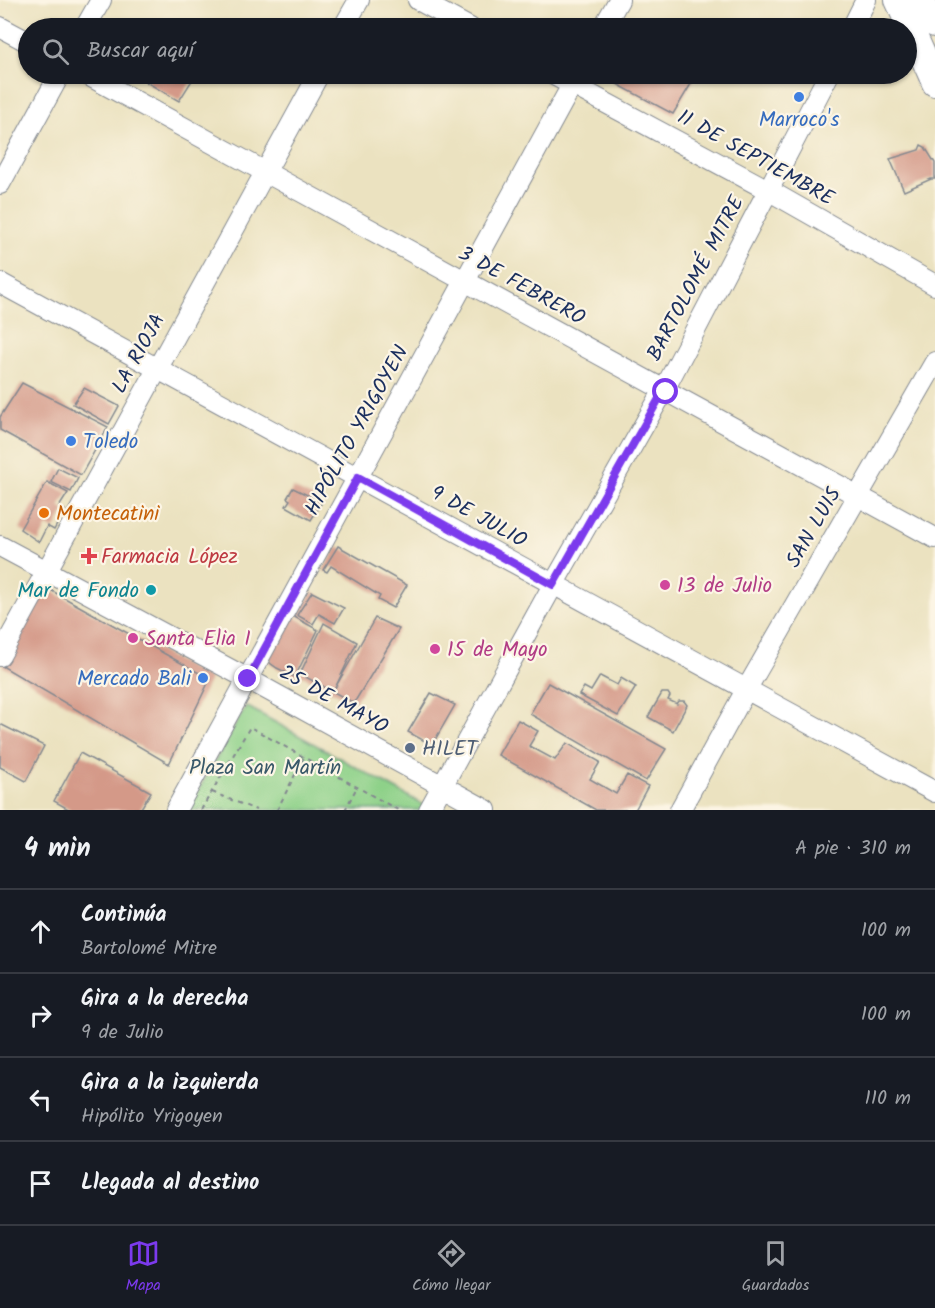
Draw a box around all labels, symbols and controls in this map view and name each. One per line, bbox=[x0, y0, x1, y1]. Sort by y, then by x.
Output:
search box bbox=[18, 18, 917, 84]
text: Buscar aquí bbox=[87, 34, 194, 69]
icon: search bbox=[39, 35, 72, 68]
marker: Marroco's bbox=[792, 90, 806, 104]
street label: 11 DE SEPTIEMBRE bbox=[671, 101, 841, 216]
place label: Marroco's bbox=[759, 104, 839, 137]
street label: BARTOLOMÉ MITRE bbox=[639, 190, 754, 367]
street label: 3 DE FEBRERO bbox=[452, 238, 591, 335]
street label: LA RIOJA bbox=[104, 308, 175, 400]
street label: HIPÓLITO YRIGOYEN bbox=[297, 339, 418, 522]
route start bbox=[652, 378, 678, 404]
place label: Toledo bbox=[83, 426, 138, 459]
marker: Toledo bbox=[64, 434, 78, 448]
street label: 9 DE JULIO bbox=[424, 477, 533, 558]
street label: SAN LUIS bbox=[778, 481, 851, 574]
place label: Montecatini bbox=[56, 498, 160, 531]
marker: Montecatini bbox=[37, 506, 51, 520]
place label: Farmacia López bbox=[101, 541, 238, 574]
marker: Farmacia López bbox=[82, 549, 96, 563]
place label: 13 de Julio bbox=[677, 570, 772, 603]
place label: Mar de Fondo bbox=[17, 575, 139, 608]
marker: 13 de Julio bbox=[658, 578, 672, 592]
marker: Mar de Fondo bbox=[144, 583, 158, 597]
place label: Santa Elia I bbox=[145, 623, 251, 656]
marker: Santa Elia I bbox=[126, 631, 140, 645]
place label: 15 de Mayo bbox=[447, 634, 547, 667]
marker: 15 de Mayo bbox=[428, 642, 442, 656]
street label: 25 DE MAYO bbox=[273, 657, 394, 744]
place label: Mercado Bali bbox=[77, 663, 192, 696]
route end bbox=[234, 665, 260, 691]
marker: Mercado Bali bbox=[196, 671, 210, 685]
place label: HILET bbox=[422, 733, 479, 766]
marker: HILET bbox=[403, 741, 417, 755]
park label: Plaza San Martín bbox=[189, 752, 341, 785]
text: 4 min bbox=[24, 828, 91, 870]
text: A pie · 310 m bbox=[795, 833, 911, 865]
text: Continúa bbox=[81, 898, 166, 933]
icon: ahead bbox=[24, 915, 57, 948]
text: 100 m bbox=[861, 915, 911, 947]
text: Bartolomé Mitre bbox=[81, 933, 217, 965]
text: Gira a la derecha bbox=[81, 982, 248, 1017]
icon: right bbox=[24, 999, 57, 1032]
text: 100 m bbox=[861, 999, 911, 1031]
text: 9 de Julio bbox=[81, 1017, 163, 1049]
text: Gira a la izquierda bbox=[81, 1066, 259, 1101]
icon: left bbox=[24, 1083, 57, 1116]
text: 110 m bbox=[865, 1083, 911, 1115]
text: Hipólito Yrigoyen bbox=[81, 1101, 223, 1133]
text: Llegada al destino bbox=[81, 1166, 259, 1201]
icon: arrive bbox=[24, 1167, 57, 1200]
tab: Mapa bbox=[126, 1237, 161, 1298]
tab: Cómo llegar bbox=[412, 1237, 491, 1298]
tab: Guardados bbox=[742, 1237, 809, 1298]

